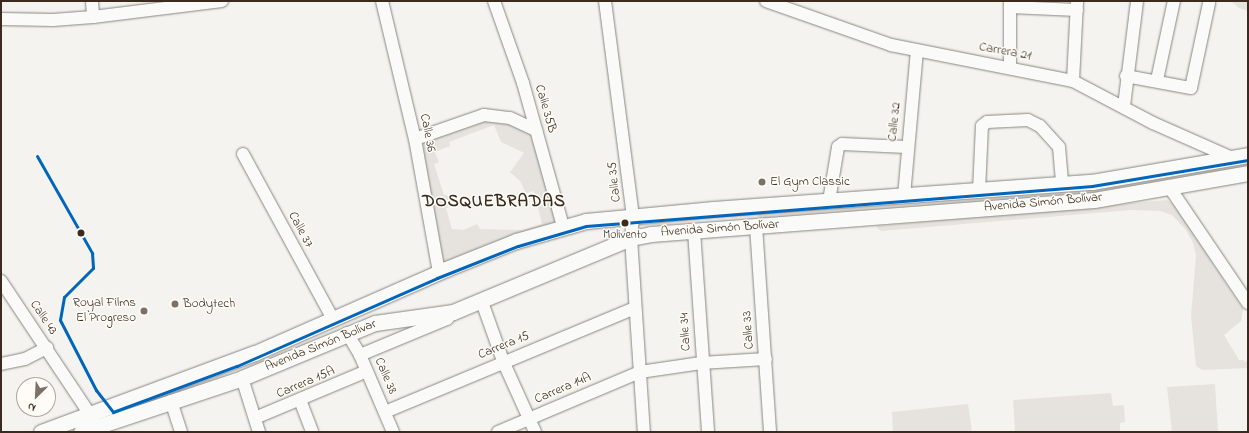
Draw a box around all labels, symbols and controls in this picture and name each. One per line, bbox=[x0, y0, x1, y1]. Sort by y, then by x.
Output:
street label: Carrera 21 bbox=[978, 40, 1032, 64]
street label: Calle 35B bbox=[531, 83, 559, 135]
street label: Calle 32 bbox=[885, 102, 905, 142]
street label: Calle 36 bbox=[416, 113, 438, 153]
street label: Calle 35 bbox=[605, 161, 625, 203]
place label: El Gym Classic bbox=[770, 174, 850, 190]
marker: El Gym Classic bbox=[757, 177, 767, 187]
street label: Avenida Simón Bolívar bbox=[983, 190, 1103, 216]
district label: DOSQUEBRADAS bbox=[422, 192, 566, 212]
street label: Calle 37 bbox=[284, 209, 316, 251]
street label: Avenida Simón Bolívar bbox=[660, 217, 780, 241]
marker: Molivento bbox=[620, 218, 630, 228]
unlabelled marker bbox=[76, 228, 86, 238]
place label: Molivento bbox=[603, 229, 647, 243]
place label: Royal Films El Progreso bbox=[73, 296, 136, 327]
place label: Bodytech bbox=[183, 296, 235, 312]
street label: Calle 43 bbox=[26, 298, 60, 338]
marker: Bodytech bbox=[170, 299, 180, 309]
marker: Royal Films El Progreso bbox=[139, 306, 149, 316]
street label: Calle 33 bbox=[740, 310, 758, 350]
street label: Calle 34 bbox=[677, 312, 695, 352]
street label: Avenida Simón Bolívar bbox=[263, 317, 379, 375]
street label: Carrera 15 bbox=[476, 329, 532, 363]
street label: Calle 38 bbox=[370, 356, 400, 396]
street label: Carrera 15A bbox=[274, 364, 338, 402]
street label: Carrera 14A bbox=[532, 370, 594, 408]
north arrow bbox=[16, 377, 56, 417]
text: N bbox=[25, 398, 38, 416]

